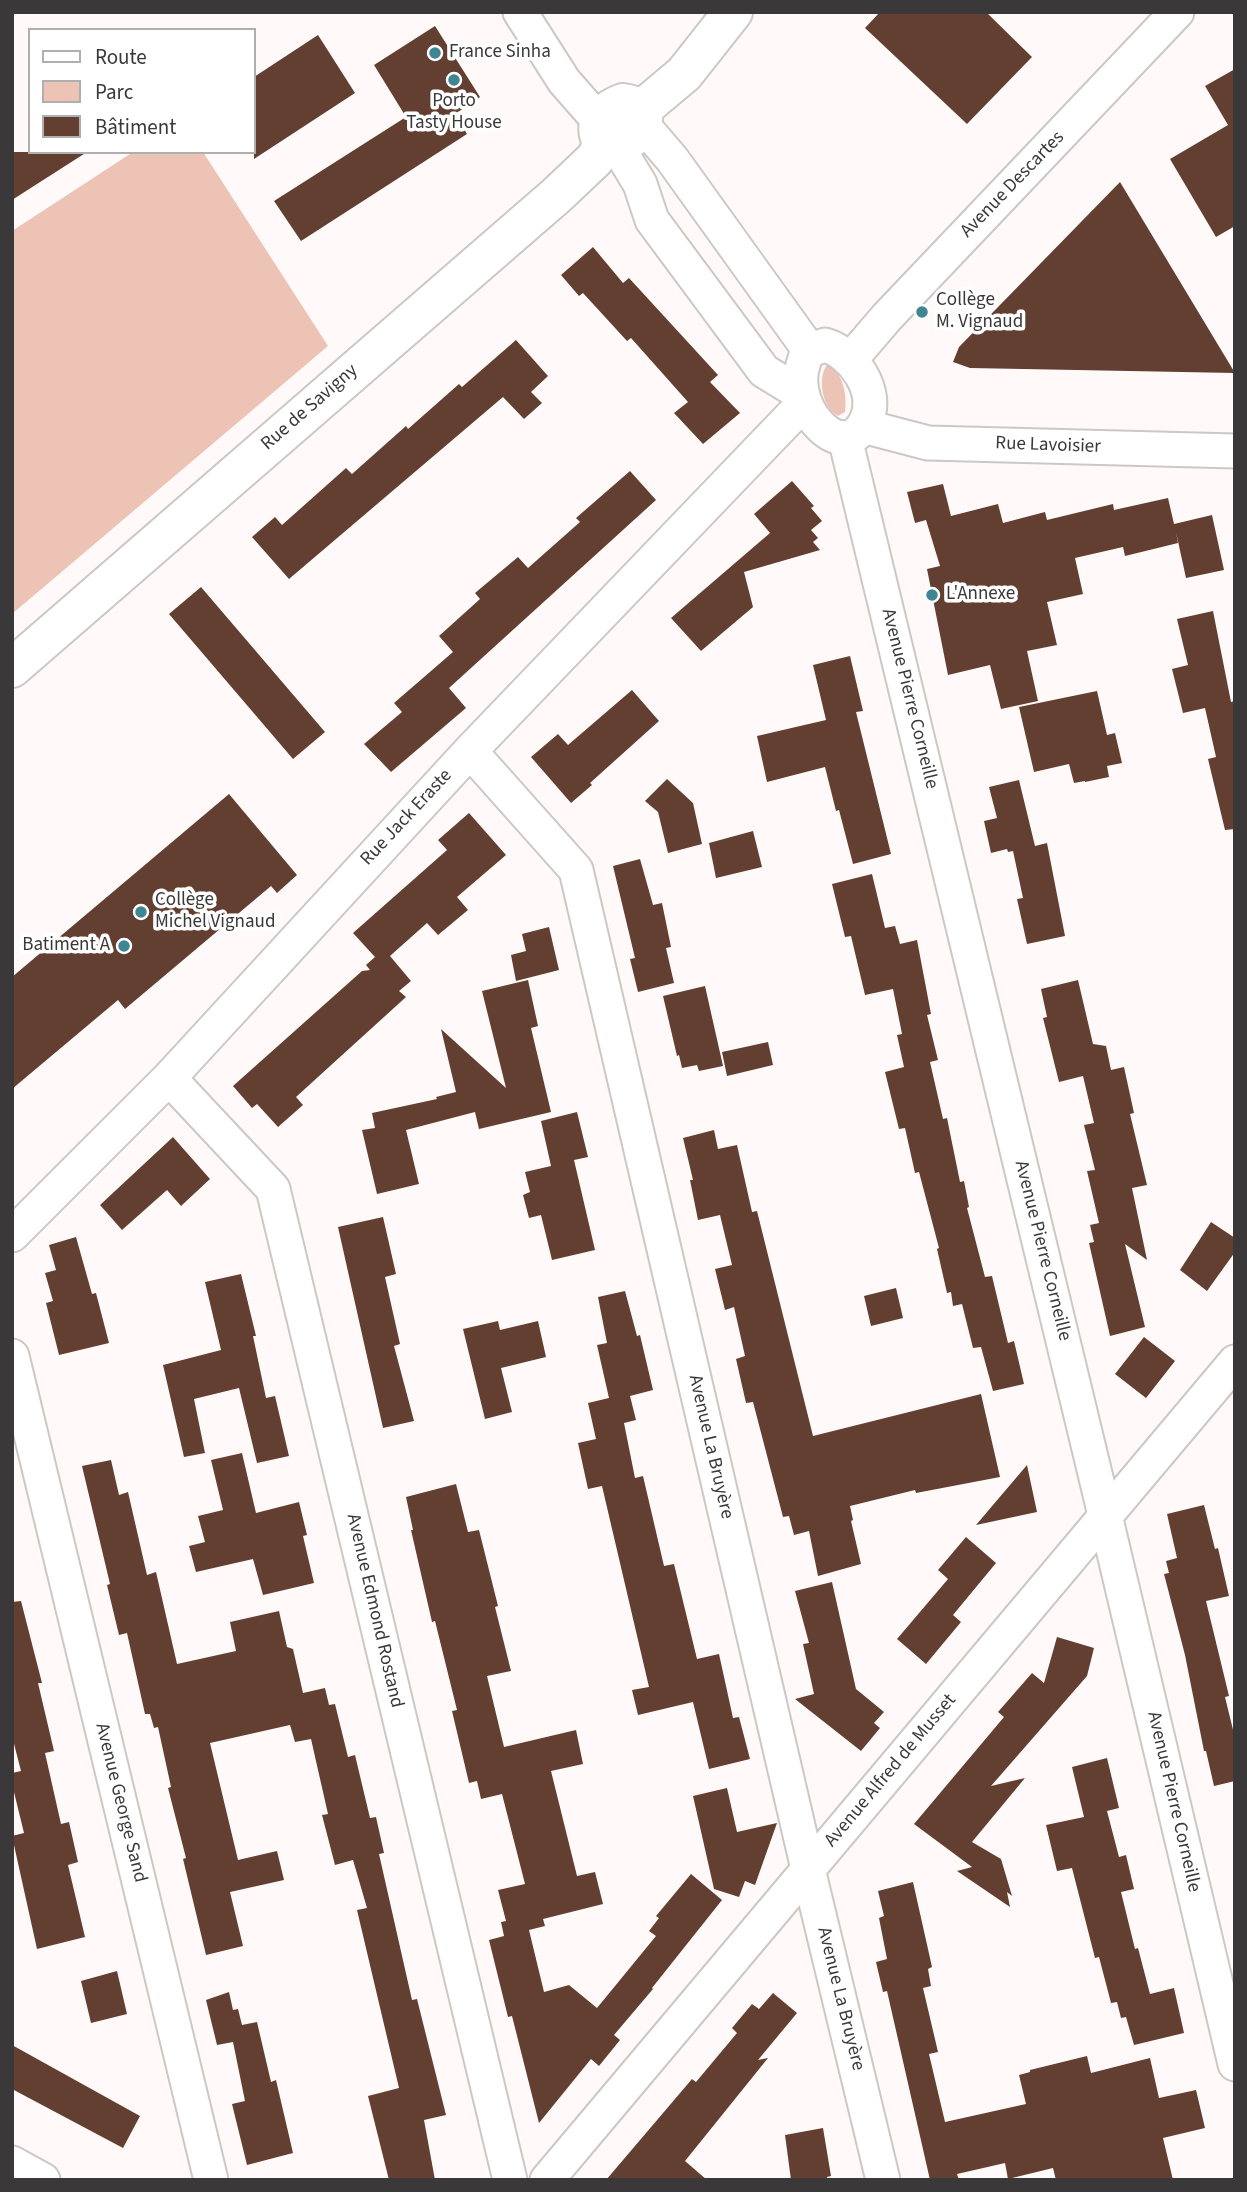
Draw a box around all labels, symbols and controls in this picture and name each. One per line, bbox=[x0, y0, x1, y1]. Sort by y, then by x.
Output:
legend bbox=[28, 28, 256, 154]
text: Route bbox=[95, 42, 147, 72]
place label: France Sinha bbox=[449, 42, 551, 64]
marker: France Sinha bbox=[427, 45, 443, 61]
marker: Porto Tasty House bbox=[446, 72, 462, 88]
text: Parc bbox=[95, 77, 133, 107]
place label: Porto Tasty House bbox=[406, 91, 502, 135]
text: Bâtiment bbox=[95, 112, 176, 142]
street label: Avenue Descartes bbox=[956, 127, 1070, 243]
place label: Collège M. Vignaud bbox=[936, 290, 1023, 334]
marker: Collège M. Vignaud bbox=[914, 304, 930, 320]
street label: Rue de Savigny bbox=[257, 360, 363, 456]
street label: Rue Lavoisier bbox=[995, 433, 1101, 459]
place label: L'Annexe bbox=[946, 584, 1015, 606]
marker: L'Annexe bbox=[924, 587, 940, 603]
street label: Avenue Pierre Corneille bbox=[876, 607, 942, 791]
street label: Rue Jack Eraste bbox=[356, 765, 458, 871]
place label: Collège Michel Vignaud bbox=[155, 890, 275, 934]
marker: Collège Michel Vignaud bbox=[133, 904, 149, 920]
place label: Batiment A bbox=[22, 935, 110, 957]
marker: Batiment A bbox=[116, 938, 132, 954]
street label: Avenue Pierre Corneille bbox=[1009, 1159, 1075, 1343]
street label: Avenue La Bruyère bbox=[682, 1373, 738, 1521]
street label: Avenue Edmond Rostand bbox=[341, 1512, 407, 1710]
street label: Avenue Alfred de Musset bbox=[820, 1690, 962, 1852]
street label: Avenue Pierre Corneille bbox=[1141, 1709, 1205, 1895]
street label: Avenue George Sand bbox=[89, 1721, 151, 1885]
street label: Avenue La Bruyère bbox=[811, 1925, 869, 2073]

